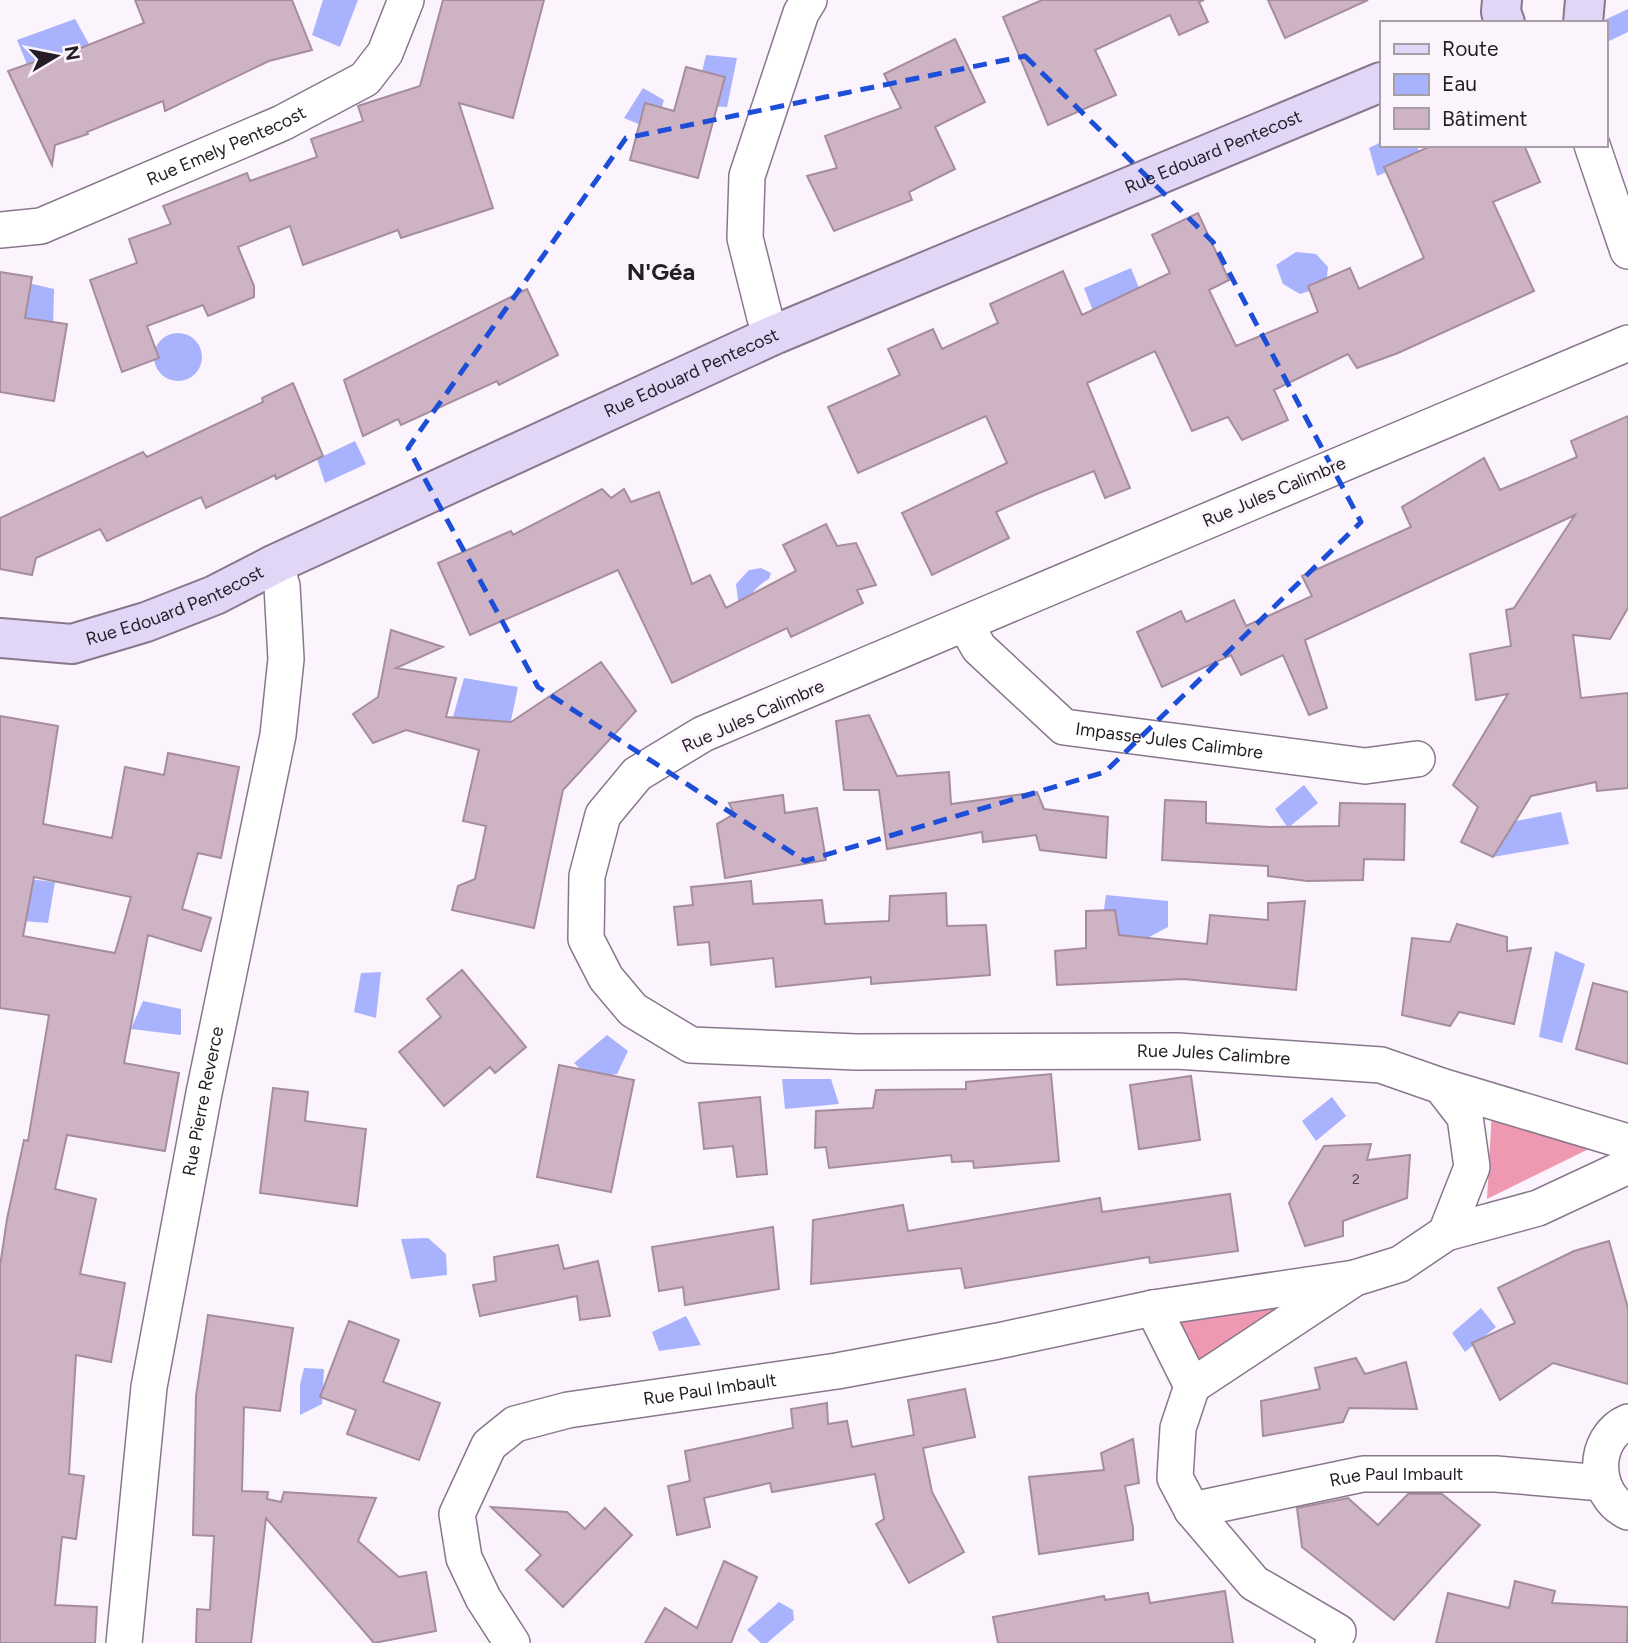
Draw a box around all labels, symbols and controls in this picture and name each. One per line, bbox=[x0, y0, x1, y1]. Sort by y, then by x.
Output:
north arrow bbox=[21, 21, 91, 91]
legend bbox=[1380, 21, 1607, 147]
text: Route bbox=[1442, 36, 1498, 61]
text: N bbox=[60, 44, 85, 62]
text: Eau bbox=[1442, 71, 1477, 96]
street label: Rue Emely Pentecost bbox=[143, 101, 310, 190]
street label: Rue Edouard Pentecost bbox=[1121, 105, 1305, 199]
text: Bâtiment bbox=[1442, 106, 1527, 131]
district label: N'Géa bbox=[627, 257, 695, 286]
street label: Rue Edouard Pentecost bbox=[600, 323, 782, 423]
street label: Rue Jules Calimbre bbox=[1199, 452, 1349, 532]
street label: Rue Edouard Pentecost bbox=[83, 561, 268, 650]
street label: Rue Jules Calimbre bbox=[678, 675, 828, 757]
street label: Impasse Jules Calimbre bbox=[1074, 718, 1265, 764]
street label: Rue Pierre Reverce bbox=[178, 1024, 229, 1178]
street label: Rue Jules Calimbre bbox=[1137, 1040, 1291, 1070]
house number: 2 bbox=[1352, 1171, 1360, 1188]
street label: Rue Paul Imbault bbox=[642, 1369, 778, 1410]
street label: Rue Paul Imbault bbox=[1328, 1463, 1464, 1492]

